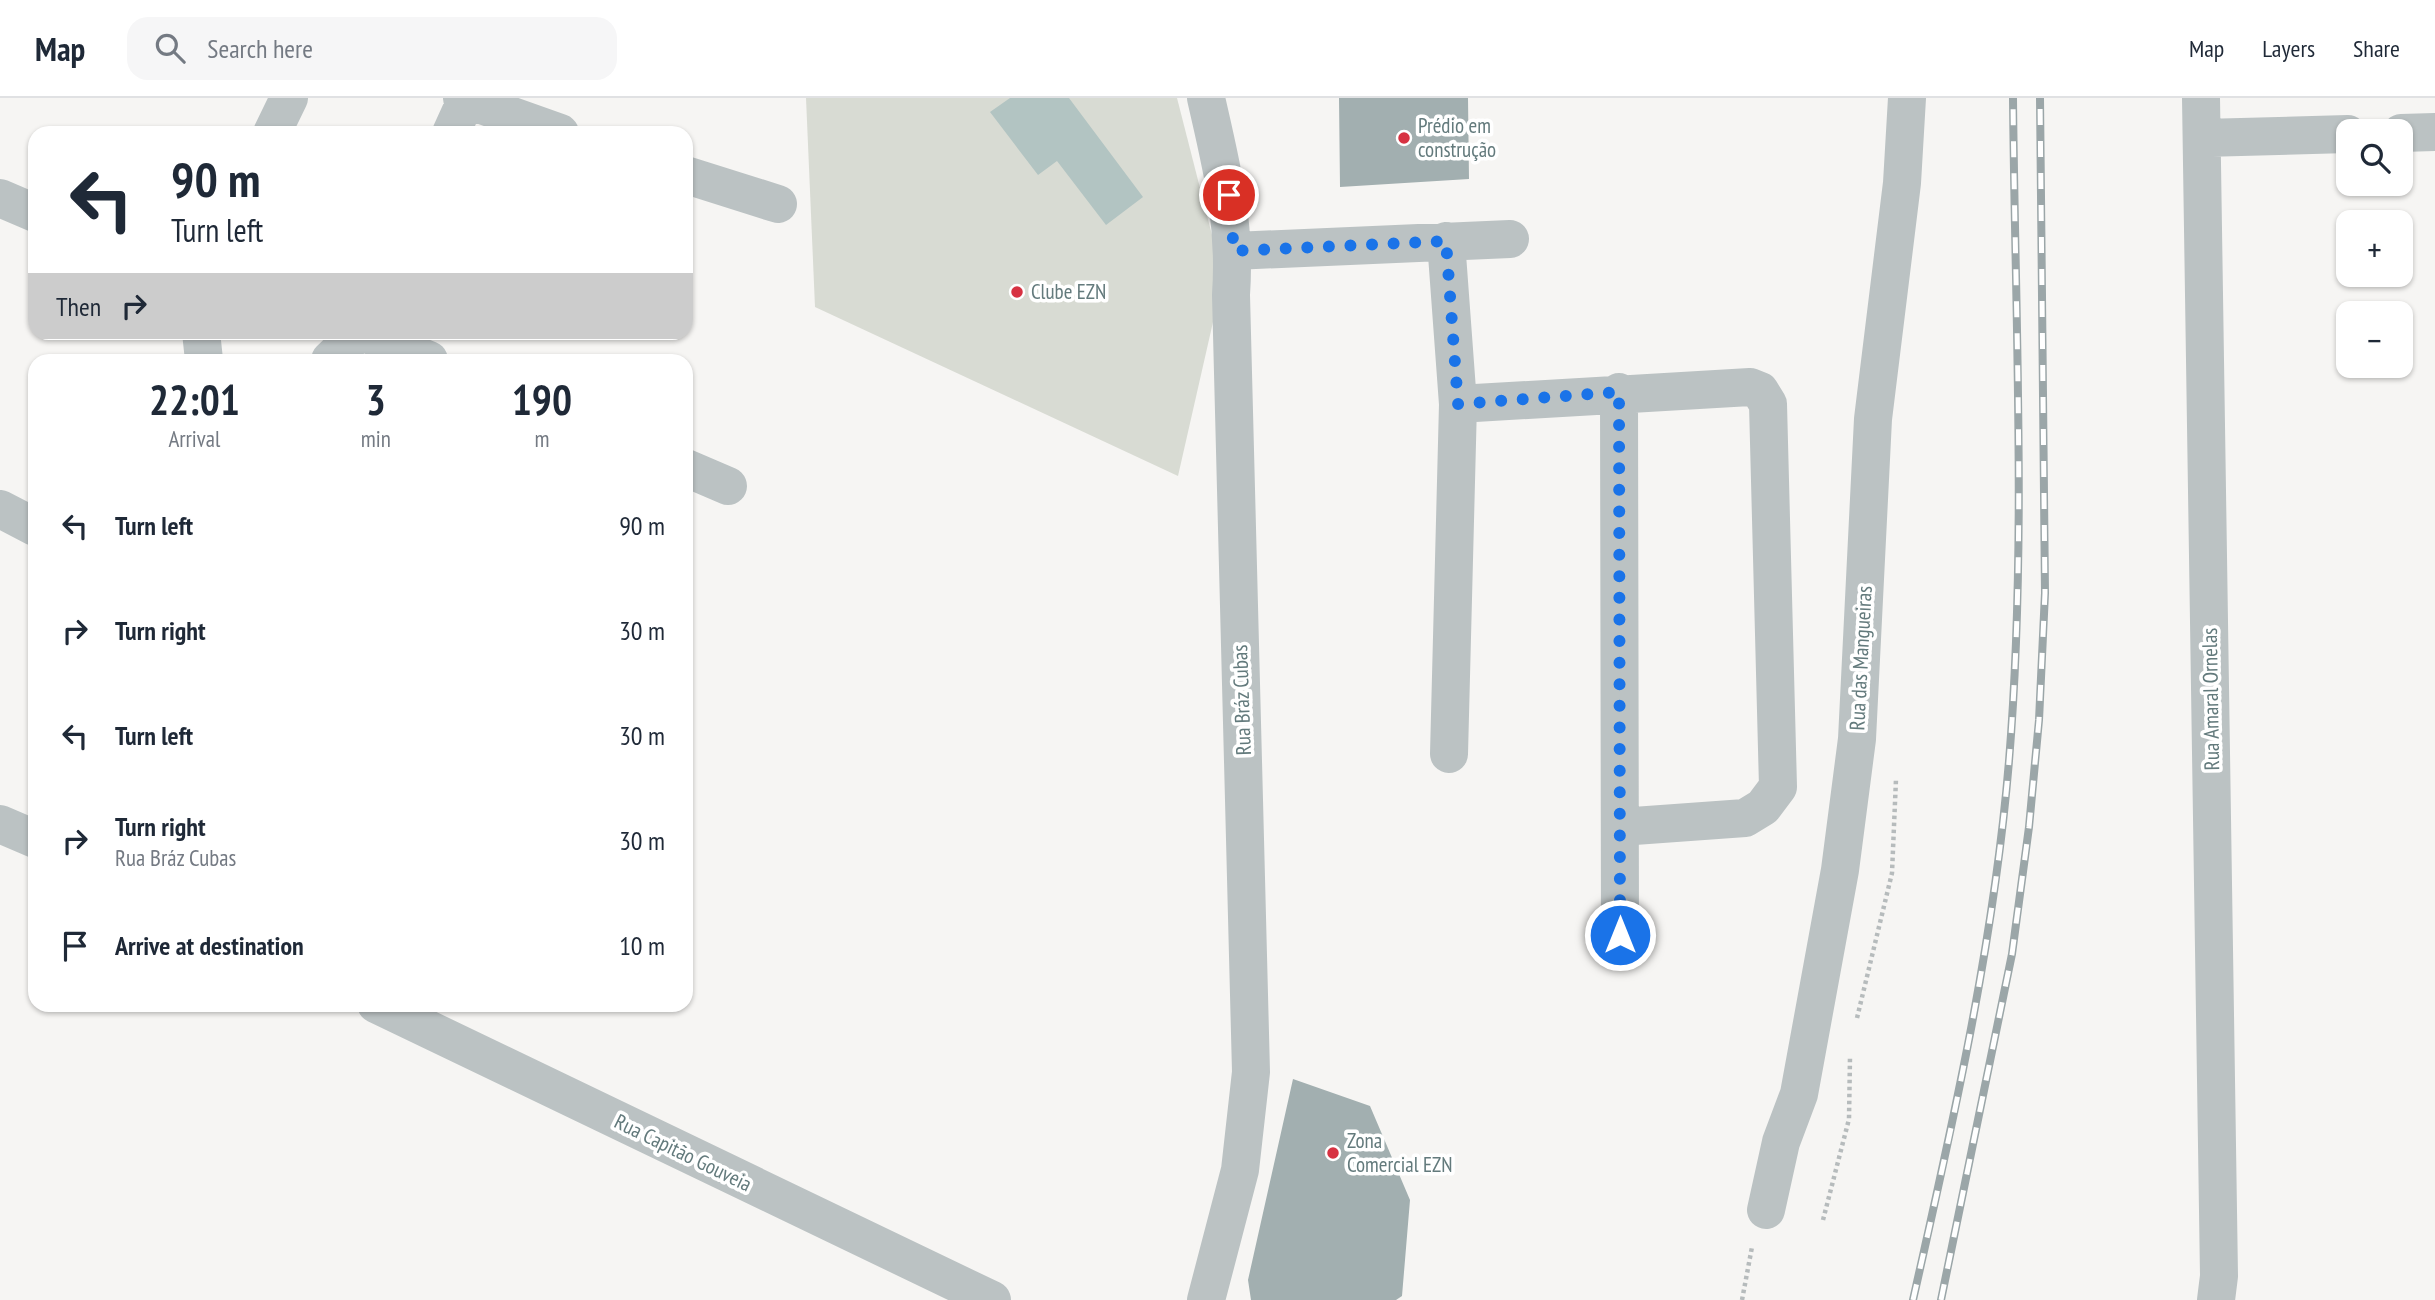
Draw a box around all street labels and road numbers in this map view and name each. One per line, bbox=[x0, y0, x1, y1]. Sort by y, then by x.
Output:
street label: Rua das Mangueiras bbox=[1843, 585, 1878, 731]
street label: Rua Amaral Ornelas bbox=[2196, 628, 2225, 771]
street label: Rua Bráz Cubas bbox=[1226, 644, 1257, 756]
street label: Rua Capitão Gouveia bbox=[610, 1108, 756, 1197]

